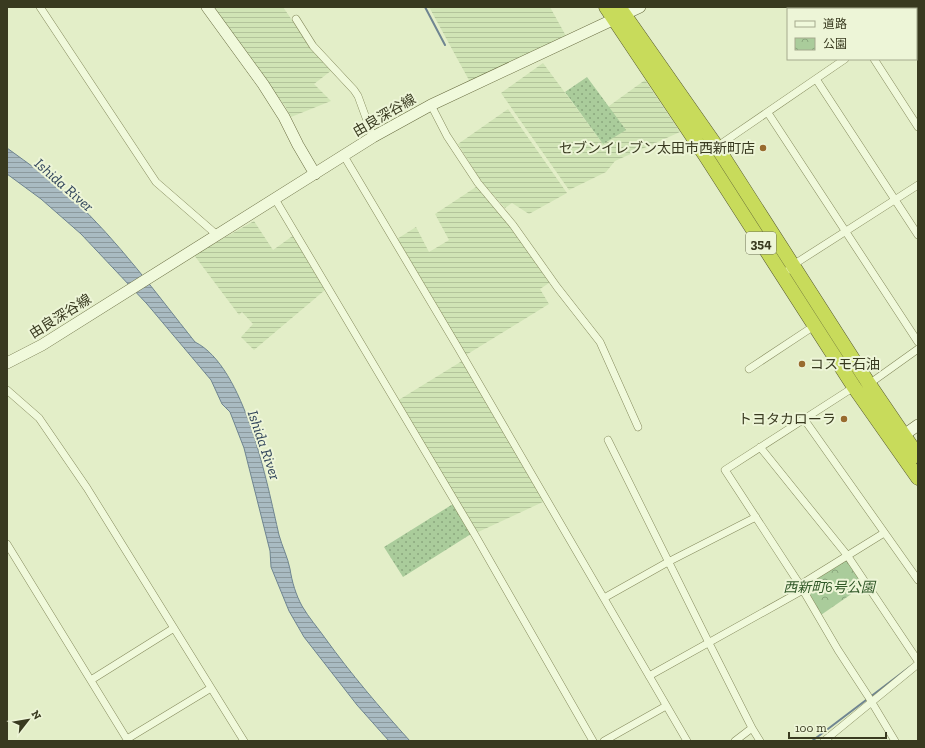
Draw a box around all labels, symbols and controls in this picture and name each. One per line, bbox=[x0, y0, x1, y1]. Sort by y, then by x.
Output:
legend bbox=[787, 8, 917, 60]
text: 道路 bbox=[823, 17, 847, 31]
text: 公園 bbox=[823, 37, 847, 51]
street label: 由良深谷線 bbox=[350, 91, 419, 140]
place label: セブンイレブン太田市西新町店 bbox=[559, 140, 755, 157]
marker: セブンイレブン太田市西新町店 bbox=[758, 143, 768, 153]
water label: Ishida River bbox=[31, 155, 98, 216]
road number: 354 bbox=[746, 232, 776, 254]
street label: 由良深谷線 bbox=[26, 291, 94, 342]
place label: コスモ石油 bbox=[810, 356, 880, 373]
marker: コスモ石油 bbox=[797, 359, 807, 369]
water label: Ishida River bbox=[244, 408, 285, 483]
place label: トヨタカローラ bbox=[738, 411, 836, 428]
marker: トヨタカローラ bbox=[839, 414, 849, 424]
park label: 西新町6号公園 bbox=[783, 579, 877, 596]
north arrow bbox=[8, 700, 48, 740]
text: N bbox=[28, 708, 44, 723]
scale bar bbox=[789, 714, 886, 740]
text: 100 m bbox=[795, 721, 827, 735]

